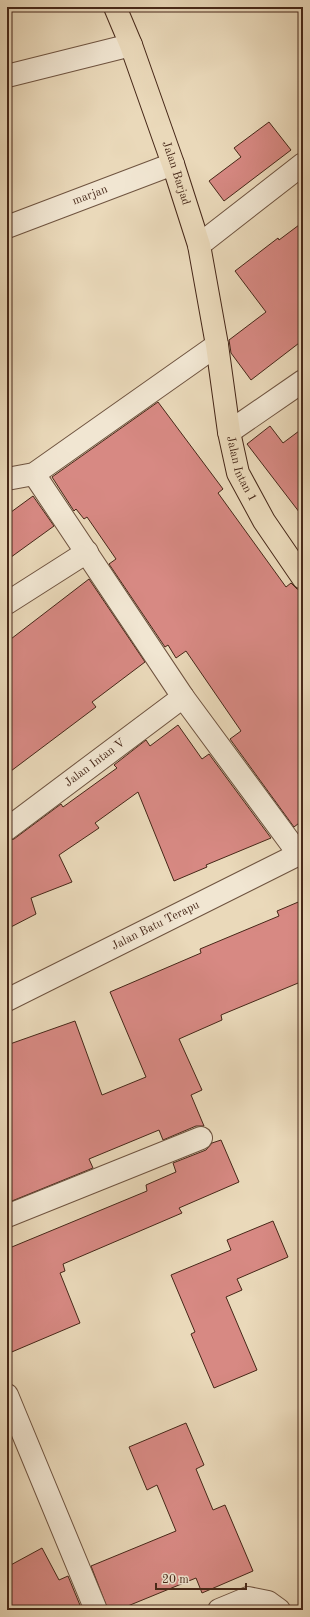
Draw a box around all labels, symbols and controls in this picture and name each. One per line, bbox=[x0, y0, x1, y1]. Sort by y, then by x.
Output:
street label: Jalan Barjad bbox=[159, 140, 192, 207]
street label: marjan bbox=[71, 183, 110, 208]
street label: Jalan Intan 1 bbox=[224, 435, 258, 504]
street label: Jalan Intan V bbox=[63, 737, 127, 789]
street label: Jalan Batu Terapu bbox=[110, 899, 202, 953]
scale bar bbox=[156, 1565, 246, 1591]
text: 20 m bbox=[162, 1574, 189, 1586]

